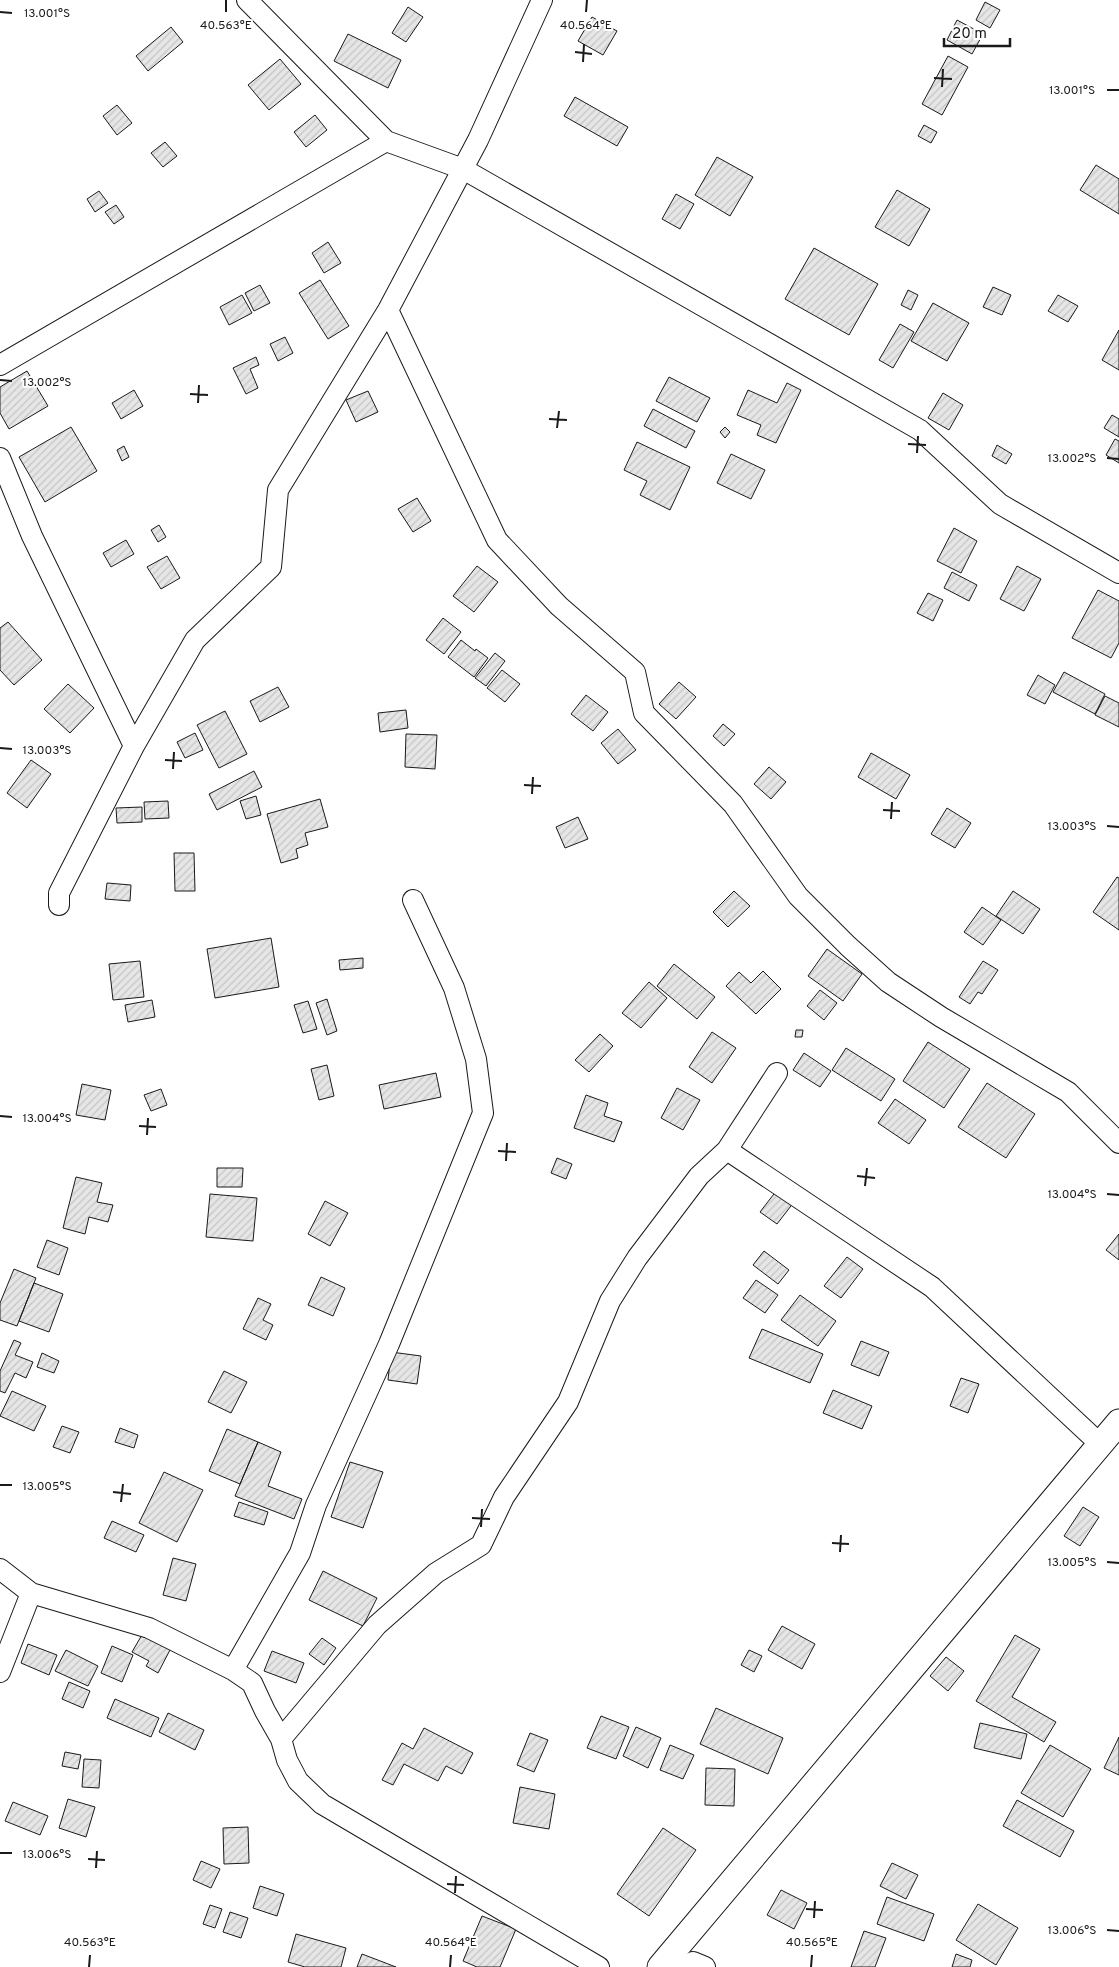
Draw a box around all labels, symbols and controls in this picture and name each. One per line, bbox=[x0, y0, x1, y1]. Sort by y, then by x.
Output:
text: 13.001°S bbox=[24, 6, 70, 22]
scale bar bbox=[944, 15, 1010, 47]
text: 40.563°E bbox=[200, 18, 252, 34]
text: 40.564°E bbox=[560, 18, 612, 34]
text: 20 m bbox=[952, 25, 987, 44]
text: 13.001°S bbox=[1049, 83, 1095, 99]
text: 13.002°S bbox=[22, 375, 72, 391]
text: 13.002°S bbox=[1047, 451, 1097, 467]
text: 13.003°S bbox=[23, 743, 71, 759]
text: 13.003°S bbox=[1048, 819, 1096, 835]
text: 13.004°S bbox=[22, 1111, 72, 1127]
text: 13.004°S bbox=[1047, 1187, 1097, 1203]
text: 13.005°S bbox=[22, 1479, 72, 1495]
text: 13.005°S bbox=[1047, 1555, 1097, 1571]
text: 13.006°S bbox=[23, 1847, 71, 1863]
text: 13.006°S bbox=[1048, 1923, 1096, 1939]
text: 40.563°E bbox=[64, 1935, 116, 1951]
text: 40.564°E bbox=[425, 1935, 477, 1951]
text: 40.565°E bbox=[786, 1935, 838, 1951]

